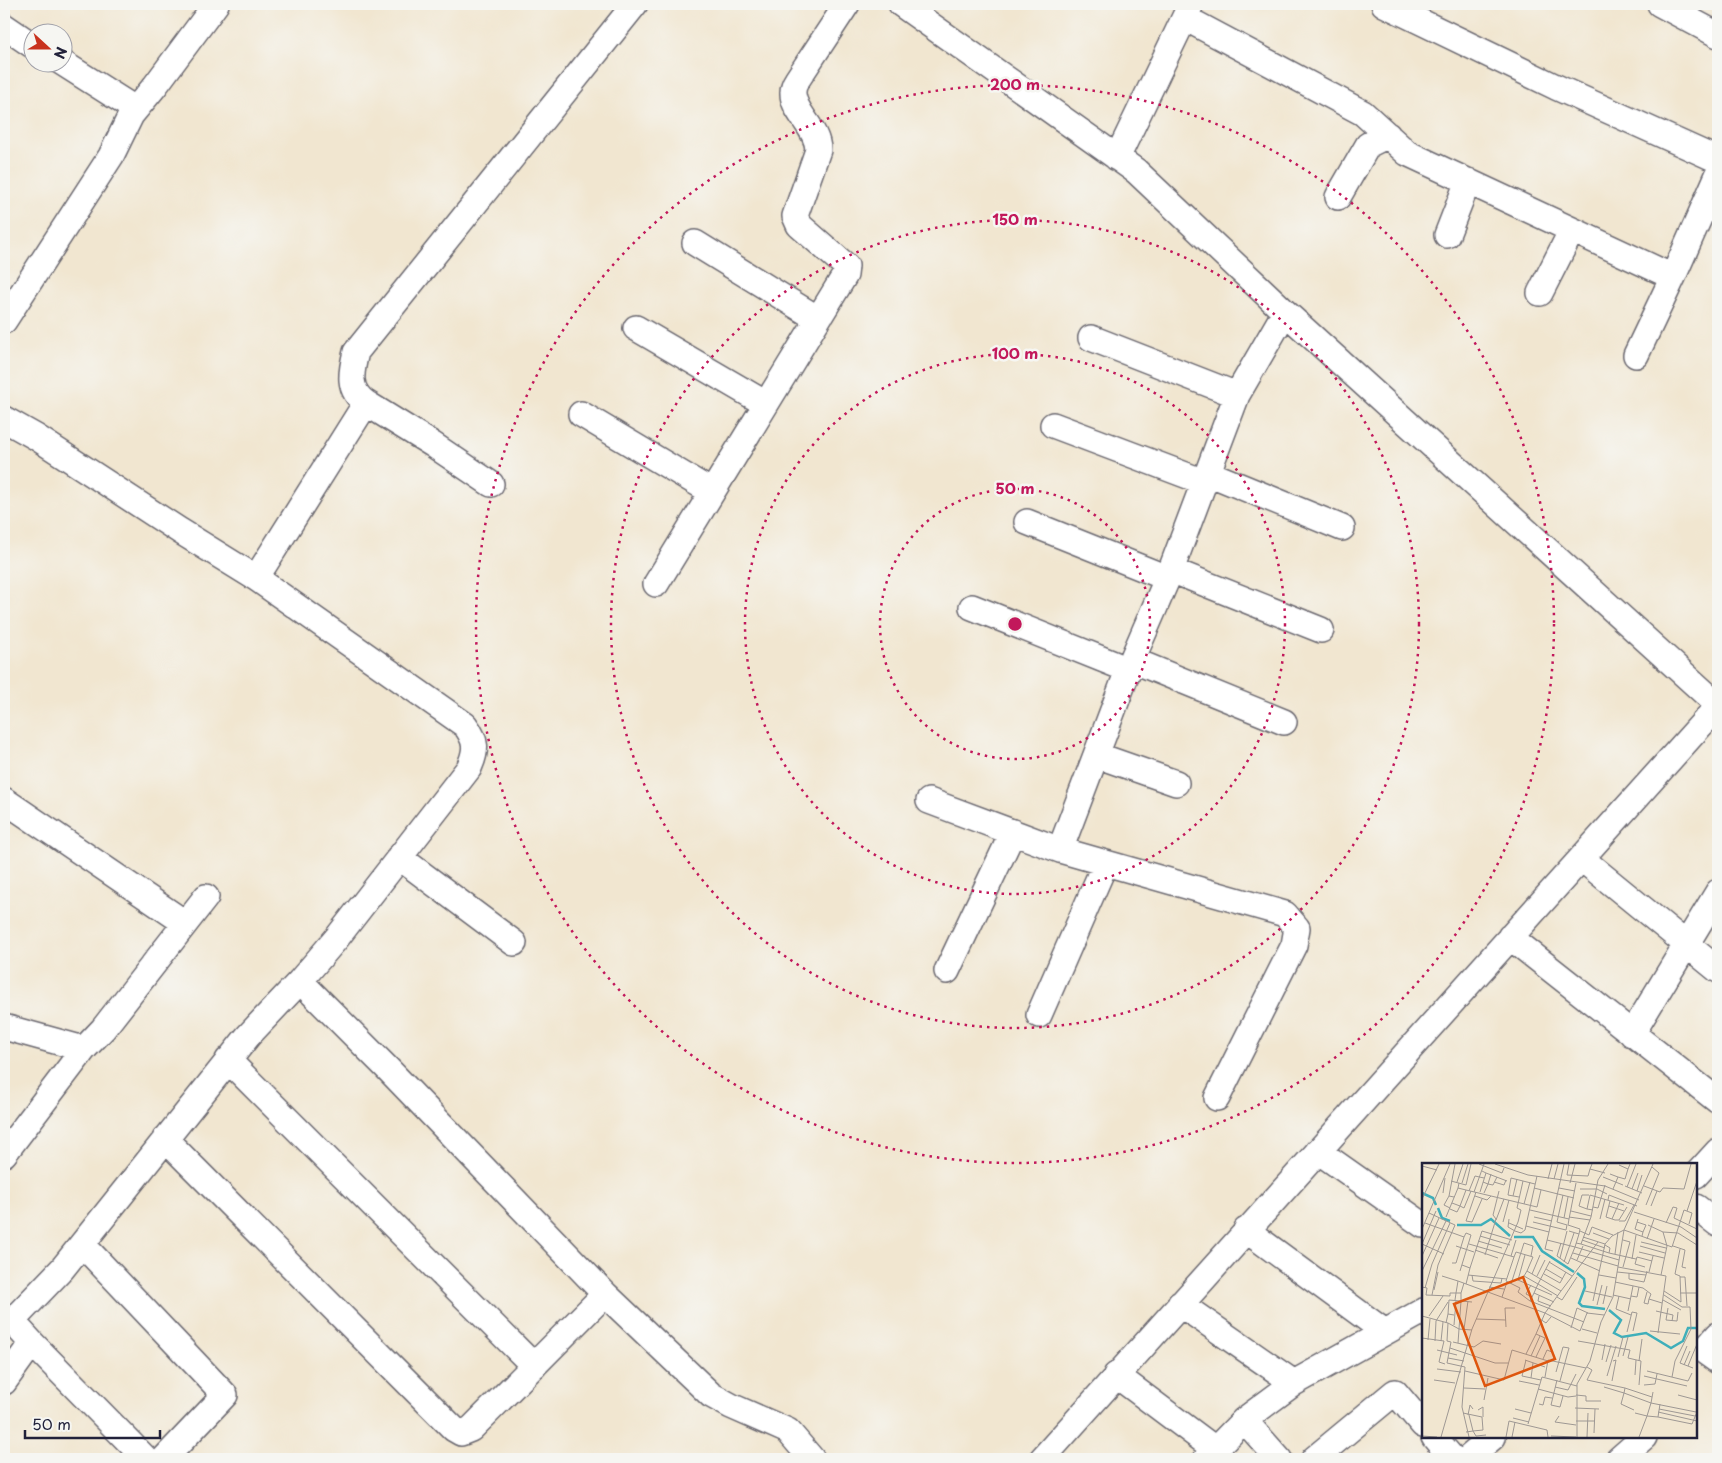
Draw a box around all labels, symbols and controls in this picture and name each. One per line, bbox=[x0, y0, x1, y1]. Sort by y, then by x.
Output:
north arrow bbox=[22, 22, 72, 72]
text: N bbox=[49, 44, 72, 62]
text: 200 m bbox=[990, 72, 1040, 95]
text: 150 m bbox=[992, 207, 1038, 230]
text: 100 m bbox=[992, 341, 1038, 364]
text: 50 m bbox=[996, 476, 1034, 499]
centre of rings bbox=[1006, 615, 1024, 633]
inset map bbox=[1422, 1163, 1697, 1438]
scale bar bbox=[25, 1408, 160, 1440]
text: 50 m bbox=[32, 1412, 71, 1435]

